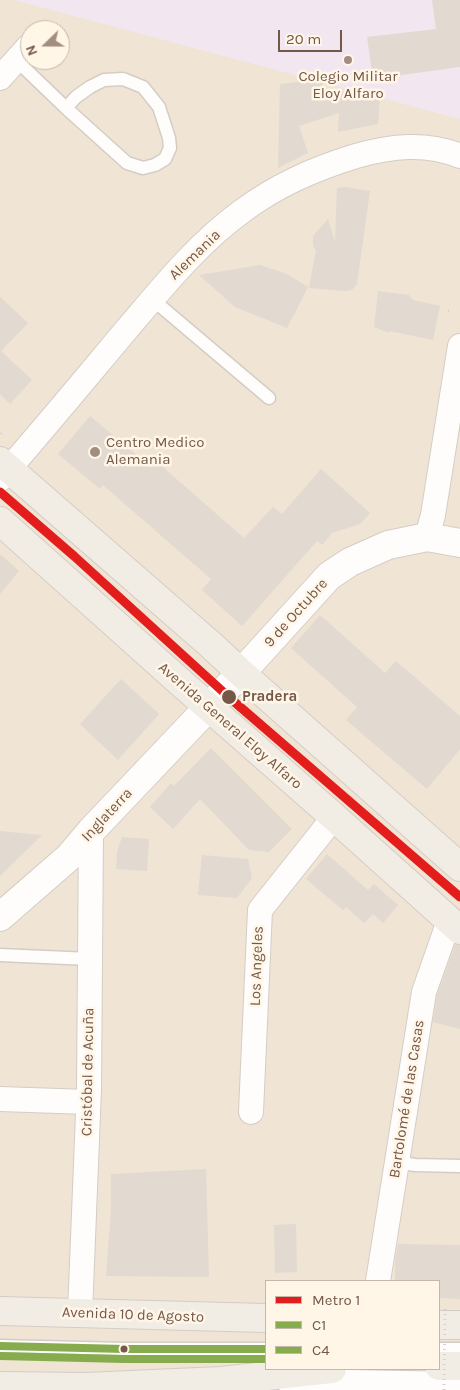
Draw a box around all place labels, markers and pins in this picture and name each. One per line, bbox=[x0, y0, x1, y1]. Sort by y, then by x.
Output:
marker: Colegio Militar Eloy Alfaro bbox=[342, 54, 354, 66]
place label: Colegio Militar Eloy Alfaro bbox=[298, 68, 398, 103]
place label: Centro Medico Alemania bbox=[106, 434, 204, 469]
marker: Centro Medico Alemania bbox=[88, 445, 102, 459]
marker: Pradera bbox=[220, 688, 238, 706]
place label: Pradera bbox=[242, 688, 297, 706]
unlabelled marker bbox=[119, 1344, 129, 1354]

